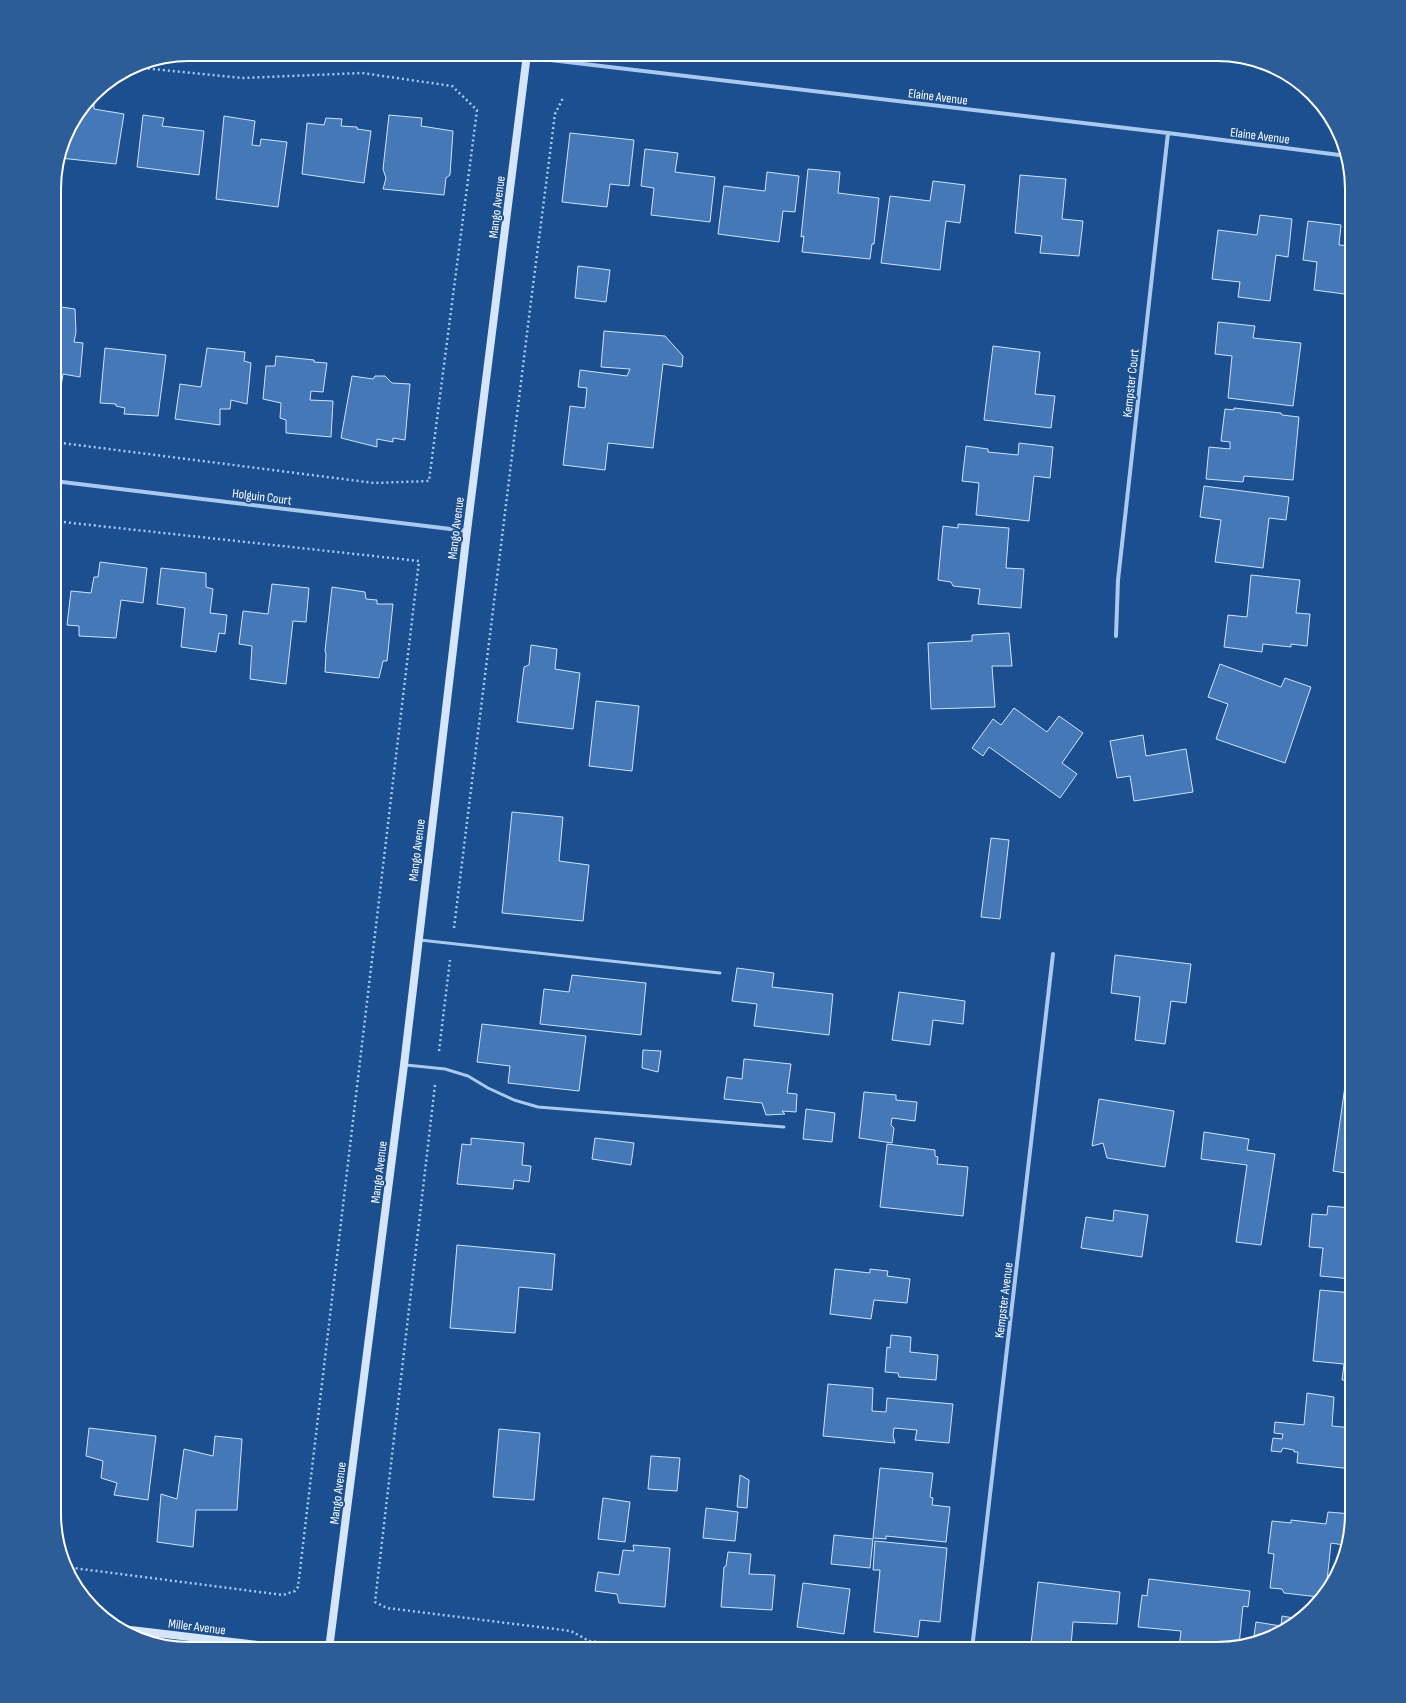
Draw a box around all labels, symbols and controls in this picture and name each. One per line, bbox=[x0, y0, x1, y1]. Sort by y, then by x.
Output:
street label: Elaine Avenue bbox=[907, 85, 969, 109]
street label: Elaine Avenue bbox=[1229, 124, 1291, 148]
street label: Mango Avenue bbox=[485, 175, 509, 239]
street label: Kempster Court bbox=[1119, 348, 1143, 418]
street label: Holguin Court bbox=[231, 485, 293, 509]
street label: Mango Avenue bbox=[444, 496, 468, 560]
street label: Mango Avenue bbox=[405, 818, 429, 882]
street label: Mango Avenue bbox=[367, 1140, 391, 1204]
street label: Kempster Avenue bbox=[991, 1261, 1017, 1339]
street label: Mango Avenue bbox=[326, 1461, 350, 1525]
street label: Miller Avenue bbox=[167, 1616, 227, 1638]

